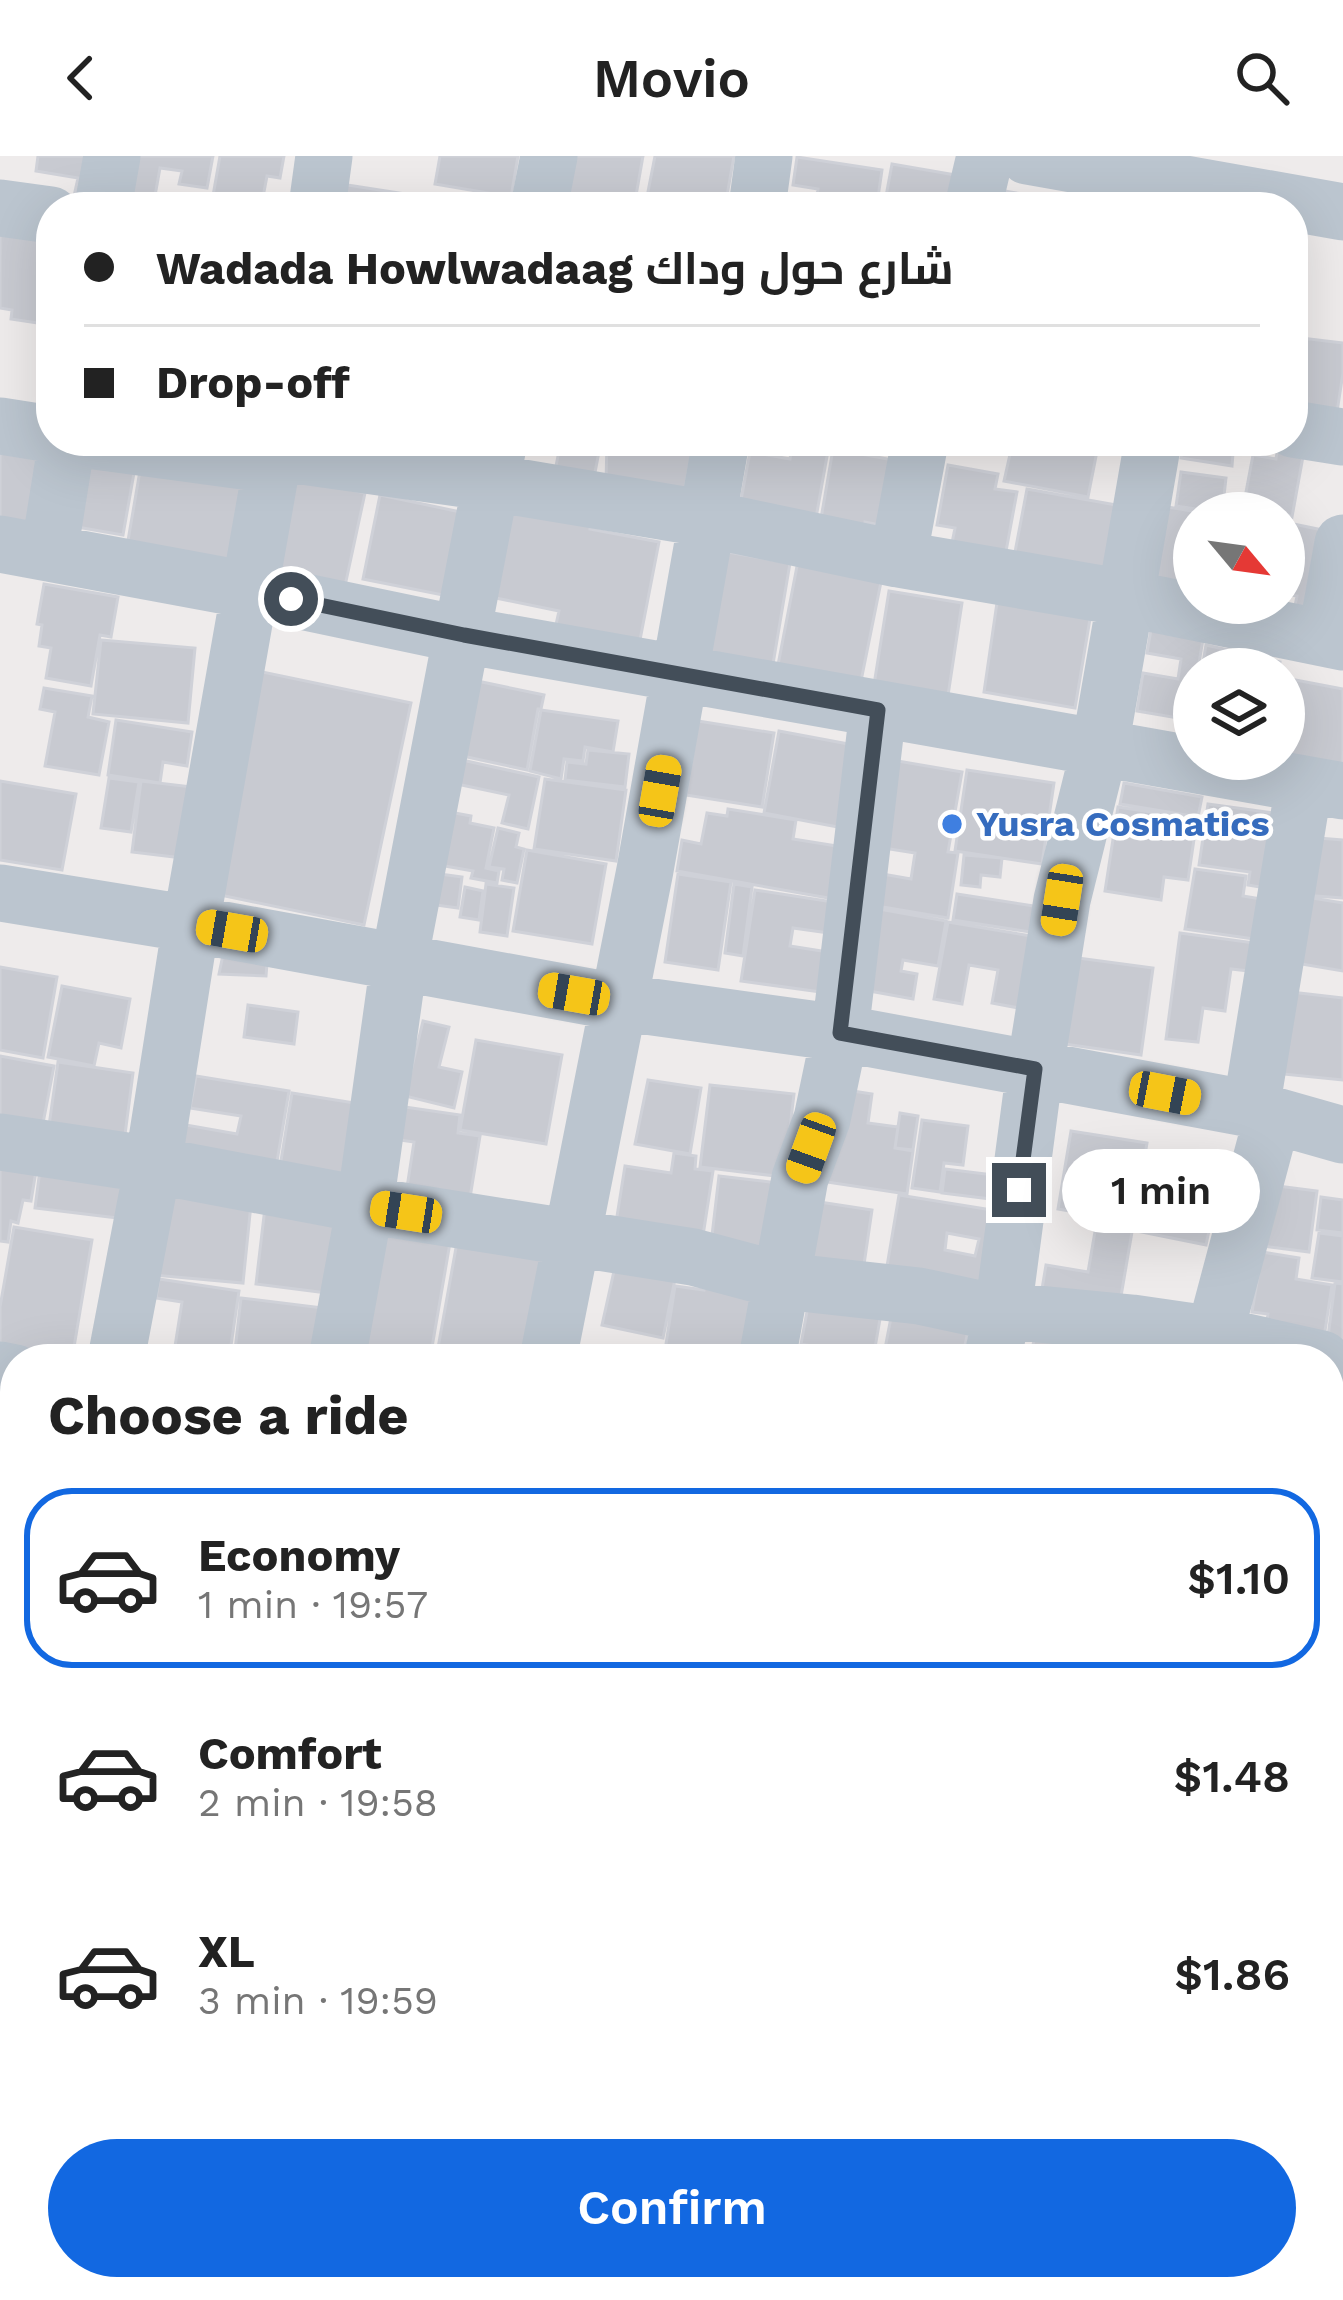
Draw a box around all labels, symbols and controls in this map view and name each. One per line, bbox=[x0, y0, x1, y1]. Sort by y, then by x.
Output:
icon: back bbox=[48, 45, 114, 111]
icon: search bbox=[1229, 45, 1295, 111]
text: Movio bbox=[593, 47, 750, 110]
text: Wadada Howlwadaag شارع حول وداك bbox=[156, 242, 954, 295]
text: Drop-off bbox=[156, 356, 350, 409]
north arrow bbox=[1173, 492, 1305, 624]
map controls bbox=[1173, 492, 1305, 780]
route start bbox=[264, 572, 318, 626]
button: layers bbox=[1173, 648, 1305, 780]
car bbox=[636, 752, 684, 830]
place label: Yusra Cosmatics bbox=[976, 803, 1270, 845]
marker: Yusra Cosmatics bbox=[939, 811, 965, 837]
car bbox=[1039, 862, 1085, 938]
car bbox=[193, 907, 271, 955]
car bbox=[535, 970, 613, 1018]
car bbox=[1126, 1068, 1204, 1118]
car bbox=[782, 1108, 840, 1188]
callout: 1 min bbox=[1061, 1148, 1259, 1232]
route end bbox=[992, 1163, 1046, 1217]
text: 1 min bbox=[1111, 1168, 1211, 1213]
car bbox=[368, 1189, 444, 1235]
text: Choose a ride bbox=[48, 1384, 409, 1447]
icon: car bbox=[54, 1524, 162, 1632]
text: Economy bbox=[198, 1529, 400, 1582]
text: $1.10 bbox=[1188, 1552, 1290, 1605]
text: 1 min · 19:57 bbox=[198, 1582, 428, 1627]
icon: car bbox=[54, 1722, 162, 1830]
text: Comfort bbox=[198, 1727, 382, 1780]
text: $1.48 bbox=[1174, 1750, 1290, 1803]
text: 2 min · 19:58 bbox=[198, 1780, 438, 1825]
icon: car bbox=[54, 1920, 162, 2028]
text: XL bbox=[198, 1925, 255, 1978]
text: $1.86 bbox=[1174, 1948, 1290, 2001]
text: 3 min · 19:59 bbox=[198, 1978, 438, 2023]
button: Confirm bbox=[48, 2139, 1296, 2277]

